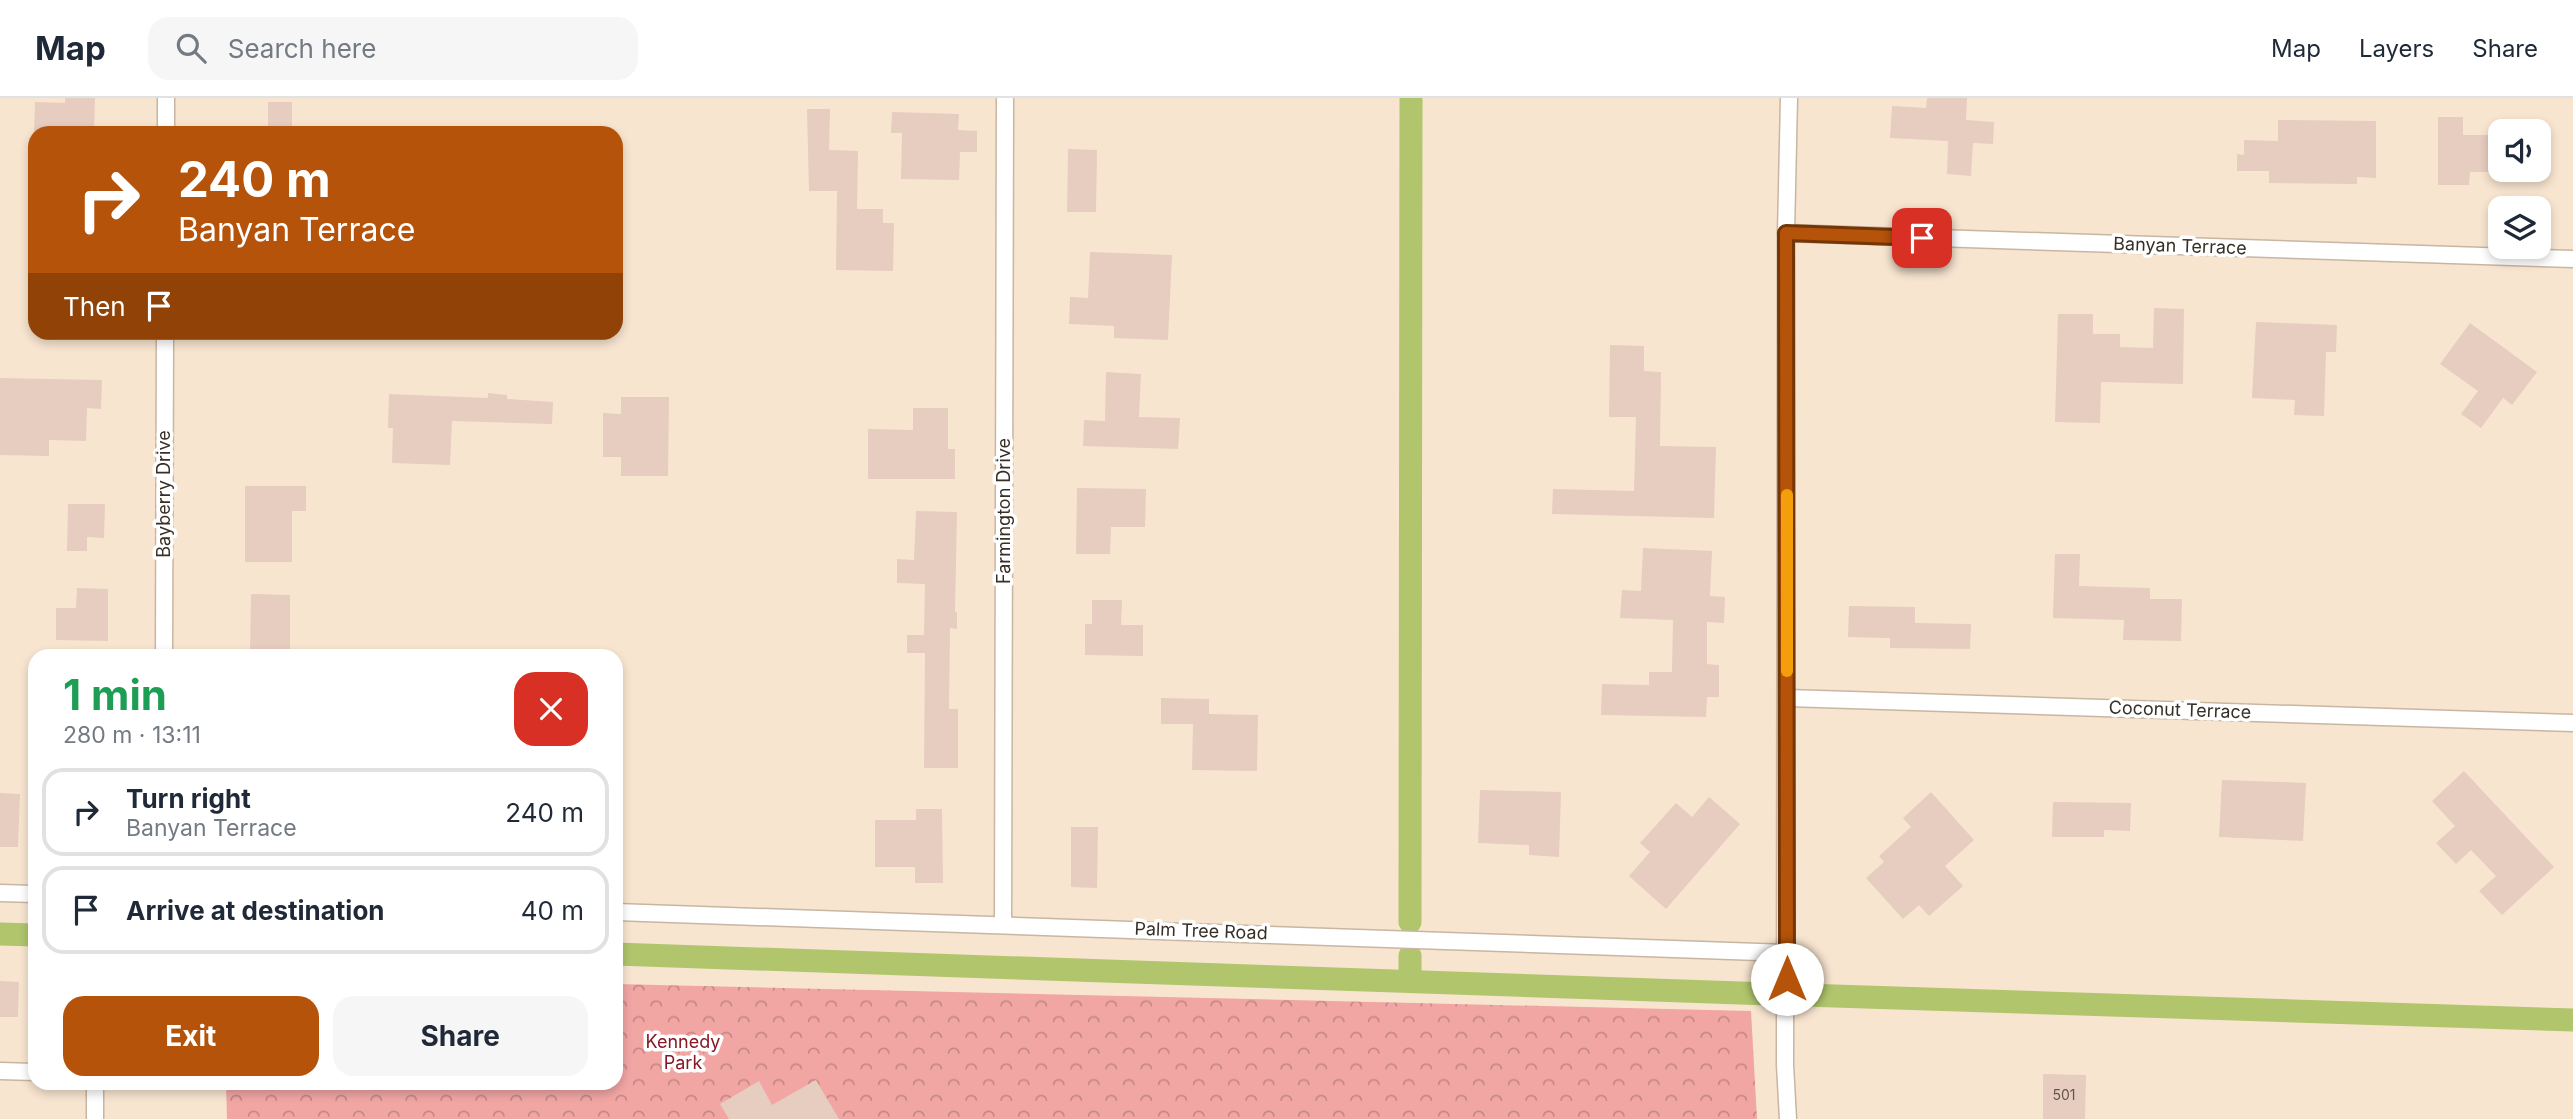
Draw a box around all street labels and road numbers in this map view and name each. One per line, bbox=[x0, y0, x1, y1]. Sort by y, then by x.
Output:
street label: Banyan Terrace bbox=[2113, 233, 2247, 258]
street label: Bayberry Drive bbox=[153, 430, 174, 558]
street label: Farmington Drive bbox=[993, 438, 1014, 584]
street label: Coconut Terrace bbox=[2108, 697, 2252, 722]
street label: Palm Tree Road bbox=[1134, 918, 1268, 943]

